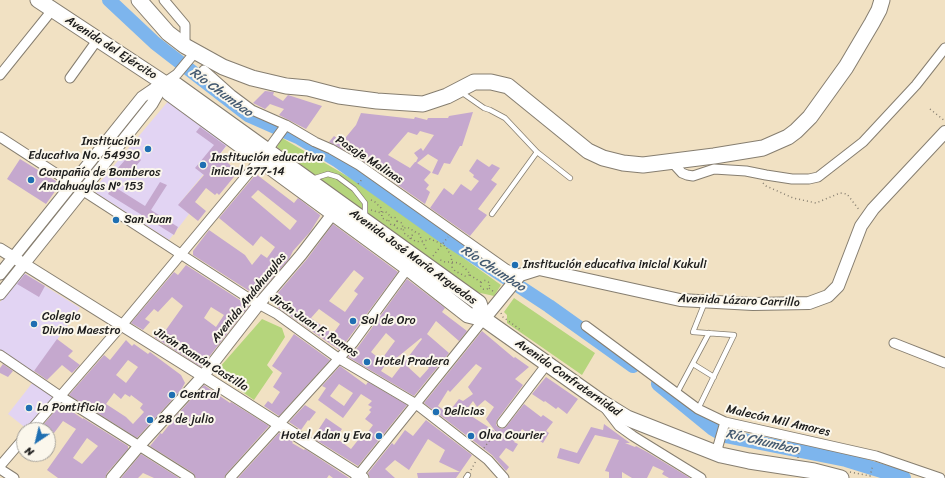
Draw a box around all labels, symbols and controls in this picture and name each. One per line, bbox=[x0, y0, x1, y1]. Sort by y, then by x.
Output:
street label: Avenida del Ejército bbox=[63, 13, 159, 83]
water label: Río Chumbao bbox=[187, 65, 255, 121]
street label: Pasaje Malinas bbox=[333, 133, 405, 187]
place label: Institución Educativa No. 54930 bbox=[28, 135, 140, 163]
marker: Institución Educativa No. 54930 bbox=[143, 144, 153, 154]
place label: Institución educativa inicial 277-14 bbox=[211, 151, 323, 179]
marker: Institución educativa inicial 277-14 bbox=[198, 160, 208, 170]
place label: Compañía de Bomberos Andahuaylas Nº 153 bbox=[39, 166, 161, 194]
marker: Compañía de Bomberos Andahuaylas Nº 153 bbox=[26, 175, 36, 185]
street label: Avenida José María Arguedas bbox=[347, 206, 479, 308]
place label: San Juan bbox=[124, 213, 172, 227]
marker: San Juan bbox=[111, 215, 121, 225]
water label: Río Chumbao bbox=[458, 243, 528, 295]
street label: Avenida Andahuaylas bbox=[209, 250, 289, 346]
place label: Institución educativa inicial Kukuli bbox=[523, 258, 707, 272]
marker: Institución educativa inicial Kukuli bbox=[510, 260, 520, 270]
street label: Jirón Juan F. Ramos bbox=[267, 291, 361, 361]
street label: Avenida Lázaro Carrillo bbox=[678, 292, 800, 310]
place label: Colegio Divino Maestro bbox=[42, 310, 121, 338]
place label: Sol de Oro bbox=[361, 314, 416, 328]
marker: Sol de Oro bbox=[348, 316, 358, 326]
marker: Colegio Divino Maestro bbox=[29, 319, 39, 329]
street label: Jirón Ramón Castilla bbox=[151, 325, 251, 395]
street label: Avenida Confraternidad bbox=[512, 336, 624, 420]
place label: Hotel Pradera bbox=[375, 355, 449, 369]
marker: Hotel Pradera bbox=[362, 357, 372, 367]
place label: Central bbox=[180, 388, 220, 402]
marker: Central bbox=[167, 390, 177, 400]
place label: La Pontificia bbox=[37, 401, 104, 415]
street label: Malecón Mil Amores bbox=[725, 402, 831, 440]
marker: La Pontificia bbox=[24, 403, 34, 413]
place label: Delicias bbox=[444, 405, 484, 419]
marker: Delicias bbox=[431, 407, 441, 417]
place label: 28 de julio bbox=[158, 413, 214, 427]
marker: 28 de julio bbox=[145, 415, 155, 425]
north arrow bbox=[16, 422, 56, 462]
water label: Río Chumbao bbox=[725, 426, 799, 458]
place label: Hotel Adan y Eva bbox=[281, 429, 371, 443]
place label: Olva Courier bbox=[479, 429, 544, 443]
marker: Hotel Adan y Eva bbox=[374, 431, 384, 441]
marker: Olva Courier bbox=[466, 431, 476, 441]
text: N bbox=[21, 441, 38, 461]

